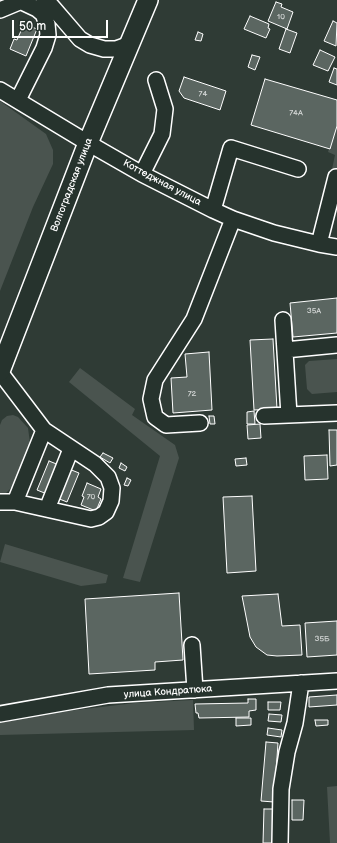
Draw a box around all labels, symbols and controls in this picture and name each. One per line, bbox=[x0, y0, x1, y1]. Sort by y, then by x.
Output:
scale bar bbox=[14, 12, 110, 38]
house number: 10 bbox=[277, 12, 285, 22]
text: 50 m bbox=[19, 19, 46, 34]
house number: 74 bbox=[199, 89, 207, 99]
house number: 74А bbox=[289, 108, 303, 118]
street label: Волгоградская улица bbox=[49, 136, 95, 234]
street label: Коттеджная улица bbox=[121, 157, 203, 209]
house number: 35А bbox=[307, 306, 321, 316]
house number: 72 bbox=[188, 389, 196, 399]
house number: 70 bbox=[87, 492, 95, 502]
house number: 35Б bbox=[314, 634, 330, 644]
street label: улица Кондратюка bbox=[123, 683, 213, 701]

